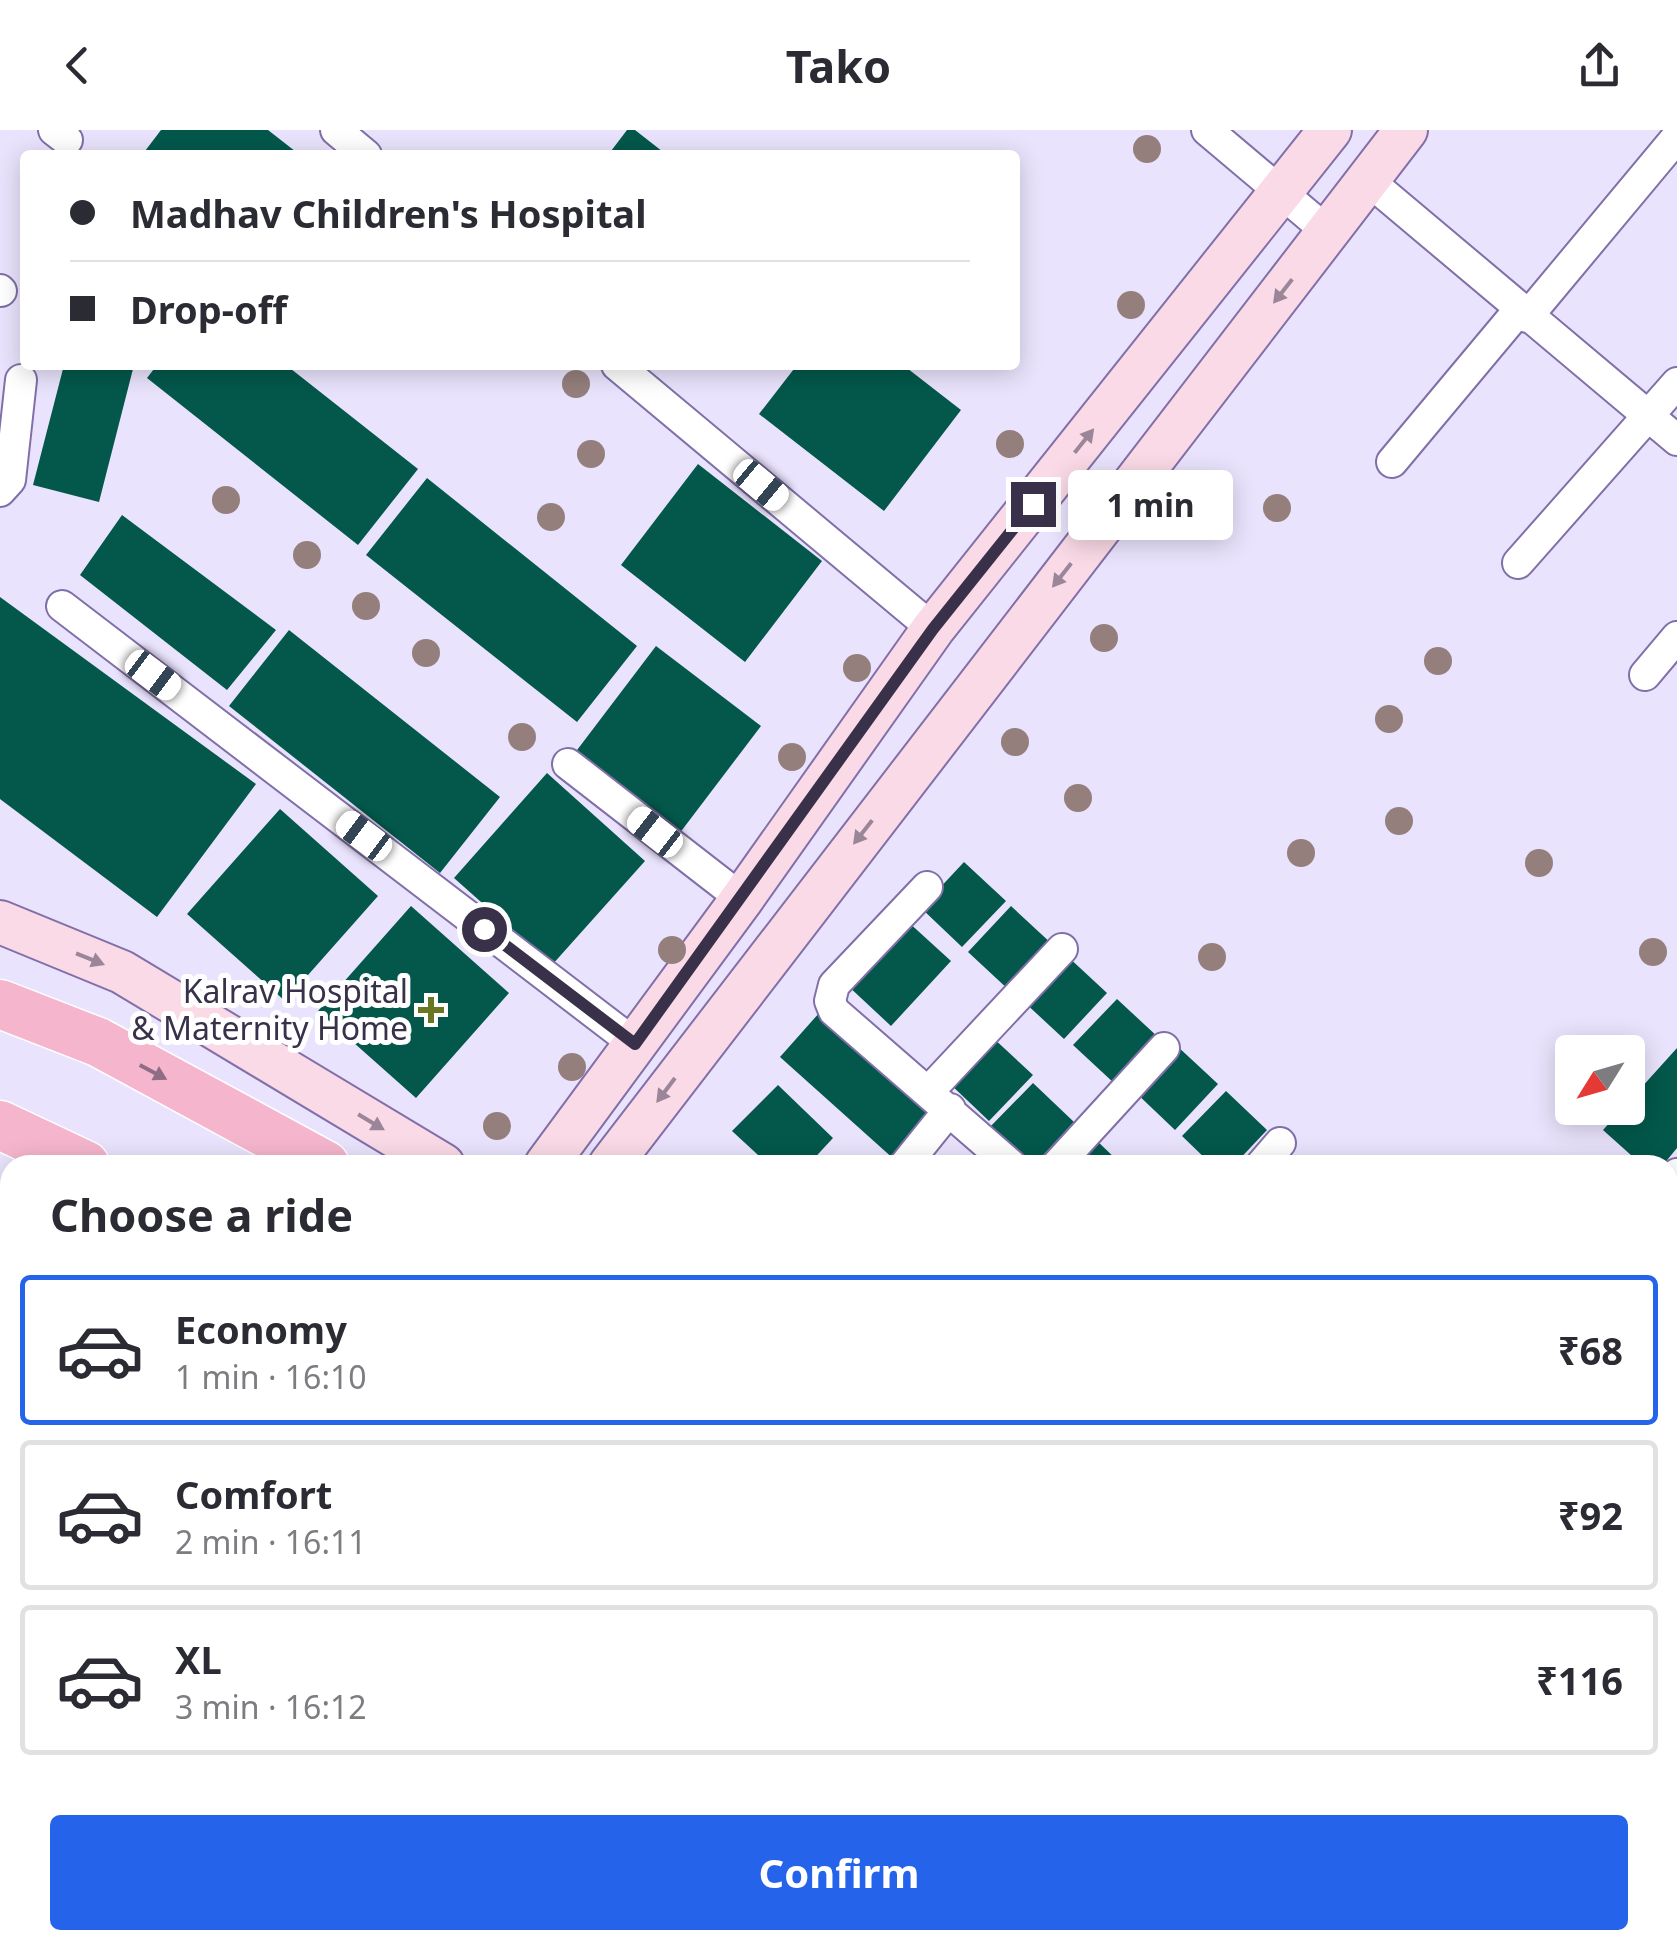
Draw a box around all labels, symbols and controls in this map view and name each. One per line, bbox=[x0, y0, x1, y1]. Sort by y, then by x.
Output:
text: Tako bbox=[786, 35, 891, 96]
icon: back bbox=[50, 38, 105, 93]
icon: share bbox=[1572, 38, 1627, 93]
text: Madhav Children's Hospital bbox=[130, 187, 646, 239]
one-way arrow bbox=[1273, 278, 1294, 303]
text: Drop-off bbox=[130, 283, 287, 335]
one-way arrow bbox=[1073, 428, 1094, 453]
car bbox=[728, 454, 794, 516]
callout: 1 min bbox=[1068, 469, 1233, 539]
route end bbox=[1011, 482, 1056, 527]
text: 1 min bbox=[1106, 483, 1195, 526]
one-way arrow bbox=[1053, 562, 1073, 588]
car bbox=[120, 645, 186, 705]
car bbox=[622, 802, 688, 862]
car bbox=[331, 806, 397, 866]
one-way arrow bbox=[853, 819, 874, 845]
route start bbox=[462, 907, 507, 952]
one-way arrow bbox=[75, 952, 105, 968]
place label: Kalrav Hospital & Maternity Home bbox=[131, 969, 408, 1049]
marker: Kalrav Hospital & Maternity Home bbox=[418, 997, 444, 1023]
north arrow bbox=[1555, 1035, 1645, 1125]
map controls bbox=[1555, 1035, 1645, 1125]
one-way arrow bbox=[138, 1063, 167, 1080]
one-way arrow bbox=[657, 1077, 677, 1103]
one-way arrow bbox=[357, 1113, 385, 1130]
text: Choose a ride bbox=[50, 1184, 353, 1245]
text: Economy bbox=[175, 1303, 347, 1355]
icon: car bbox=[55, 1305, 145, 1395]
text: ₹68 bbox=[1558, 1324, 1623, 1376]
text: 1 min · 16:10 bbox=[175, 1355, 367, 1398]
text: Comfort bbox=[175, 1468, 332, 1520]
icon: car bbox=[55, 1470, 145, 1560]
text: ₹92 bbox=[1558, 1489, 1623, 1541]
text: 2 min · 16:11 bbox=[175, 1520, 367, 1563]
text: XL bbox=[175, 1633, 222, 1685]
icon: car bbox=[55, 1635, 145, 1725]
text: ₹116 bbox=[1536, 1654, 1623, 1706]
text: 3 min · 16:12 bbox=[175, 1685, 367, 1728]
button: Confirm bbox=[50, 1815, 1628, 1930]

